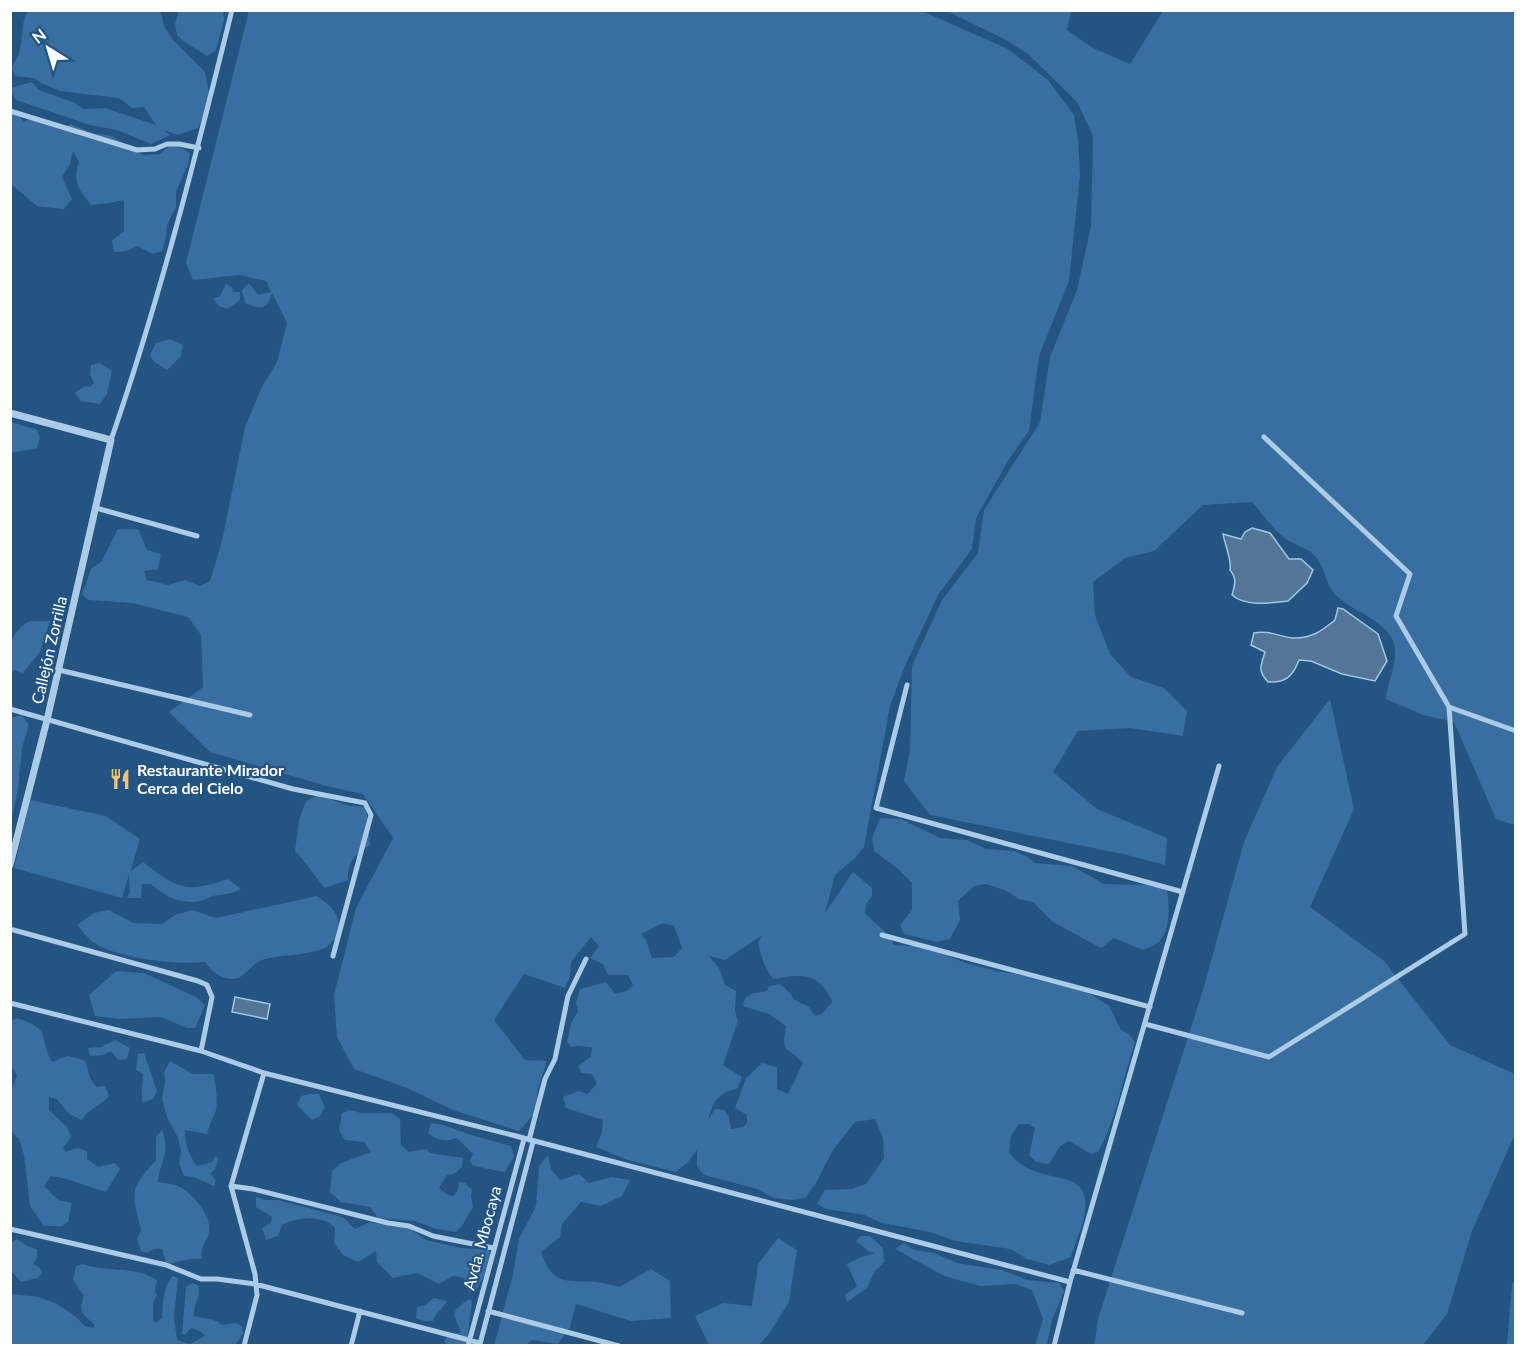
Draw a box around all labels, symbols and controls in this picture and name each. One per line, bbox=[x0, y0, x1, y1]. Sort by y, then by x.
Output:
north arrow bbox=[18, 18, 78, 78]
text: N bbox=[28, 24, 49, 47]
street label: Callejón Zorrilla bbox=[27, 594, 70, 706]
place label: Restaurante Mirador Cerca del Cielo bbox=[137, 760, 284, 797]
restaurant icon: Restaurante Mirador Cerca del Cielo bbox=[108, 767, 132, 791]
street label: Avda. Mbocaya bbox=[458, 1184, 505, 1292]

